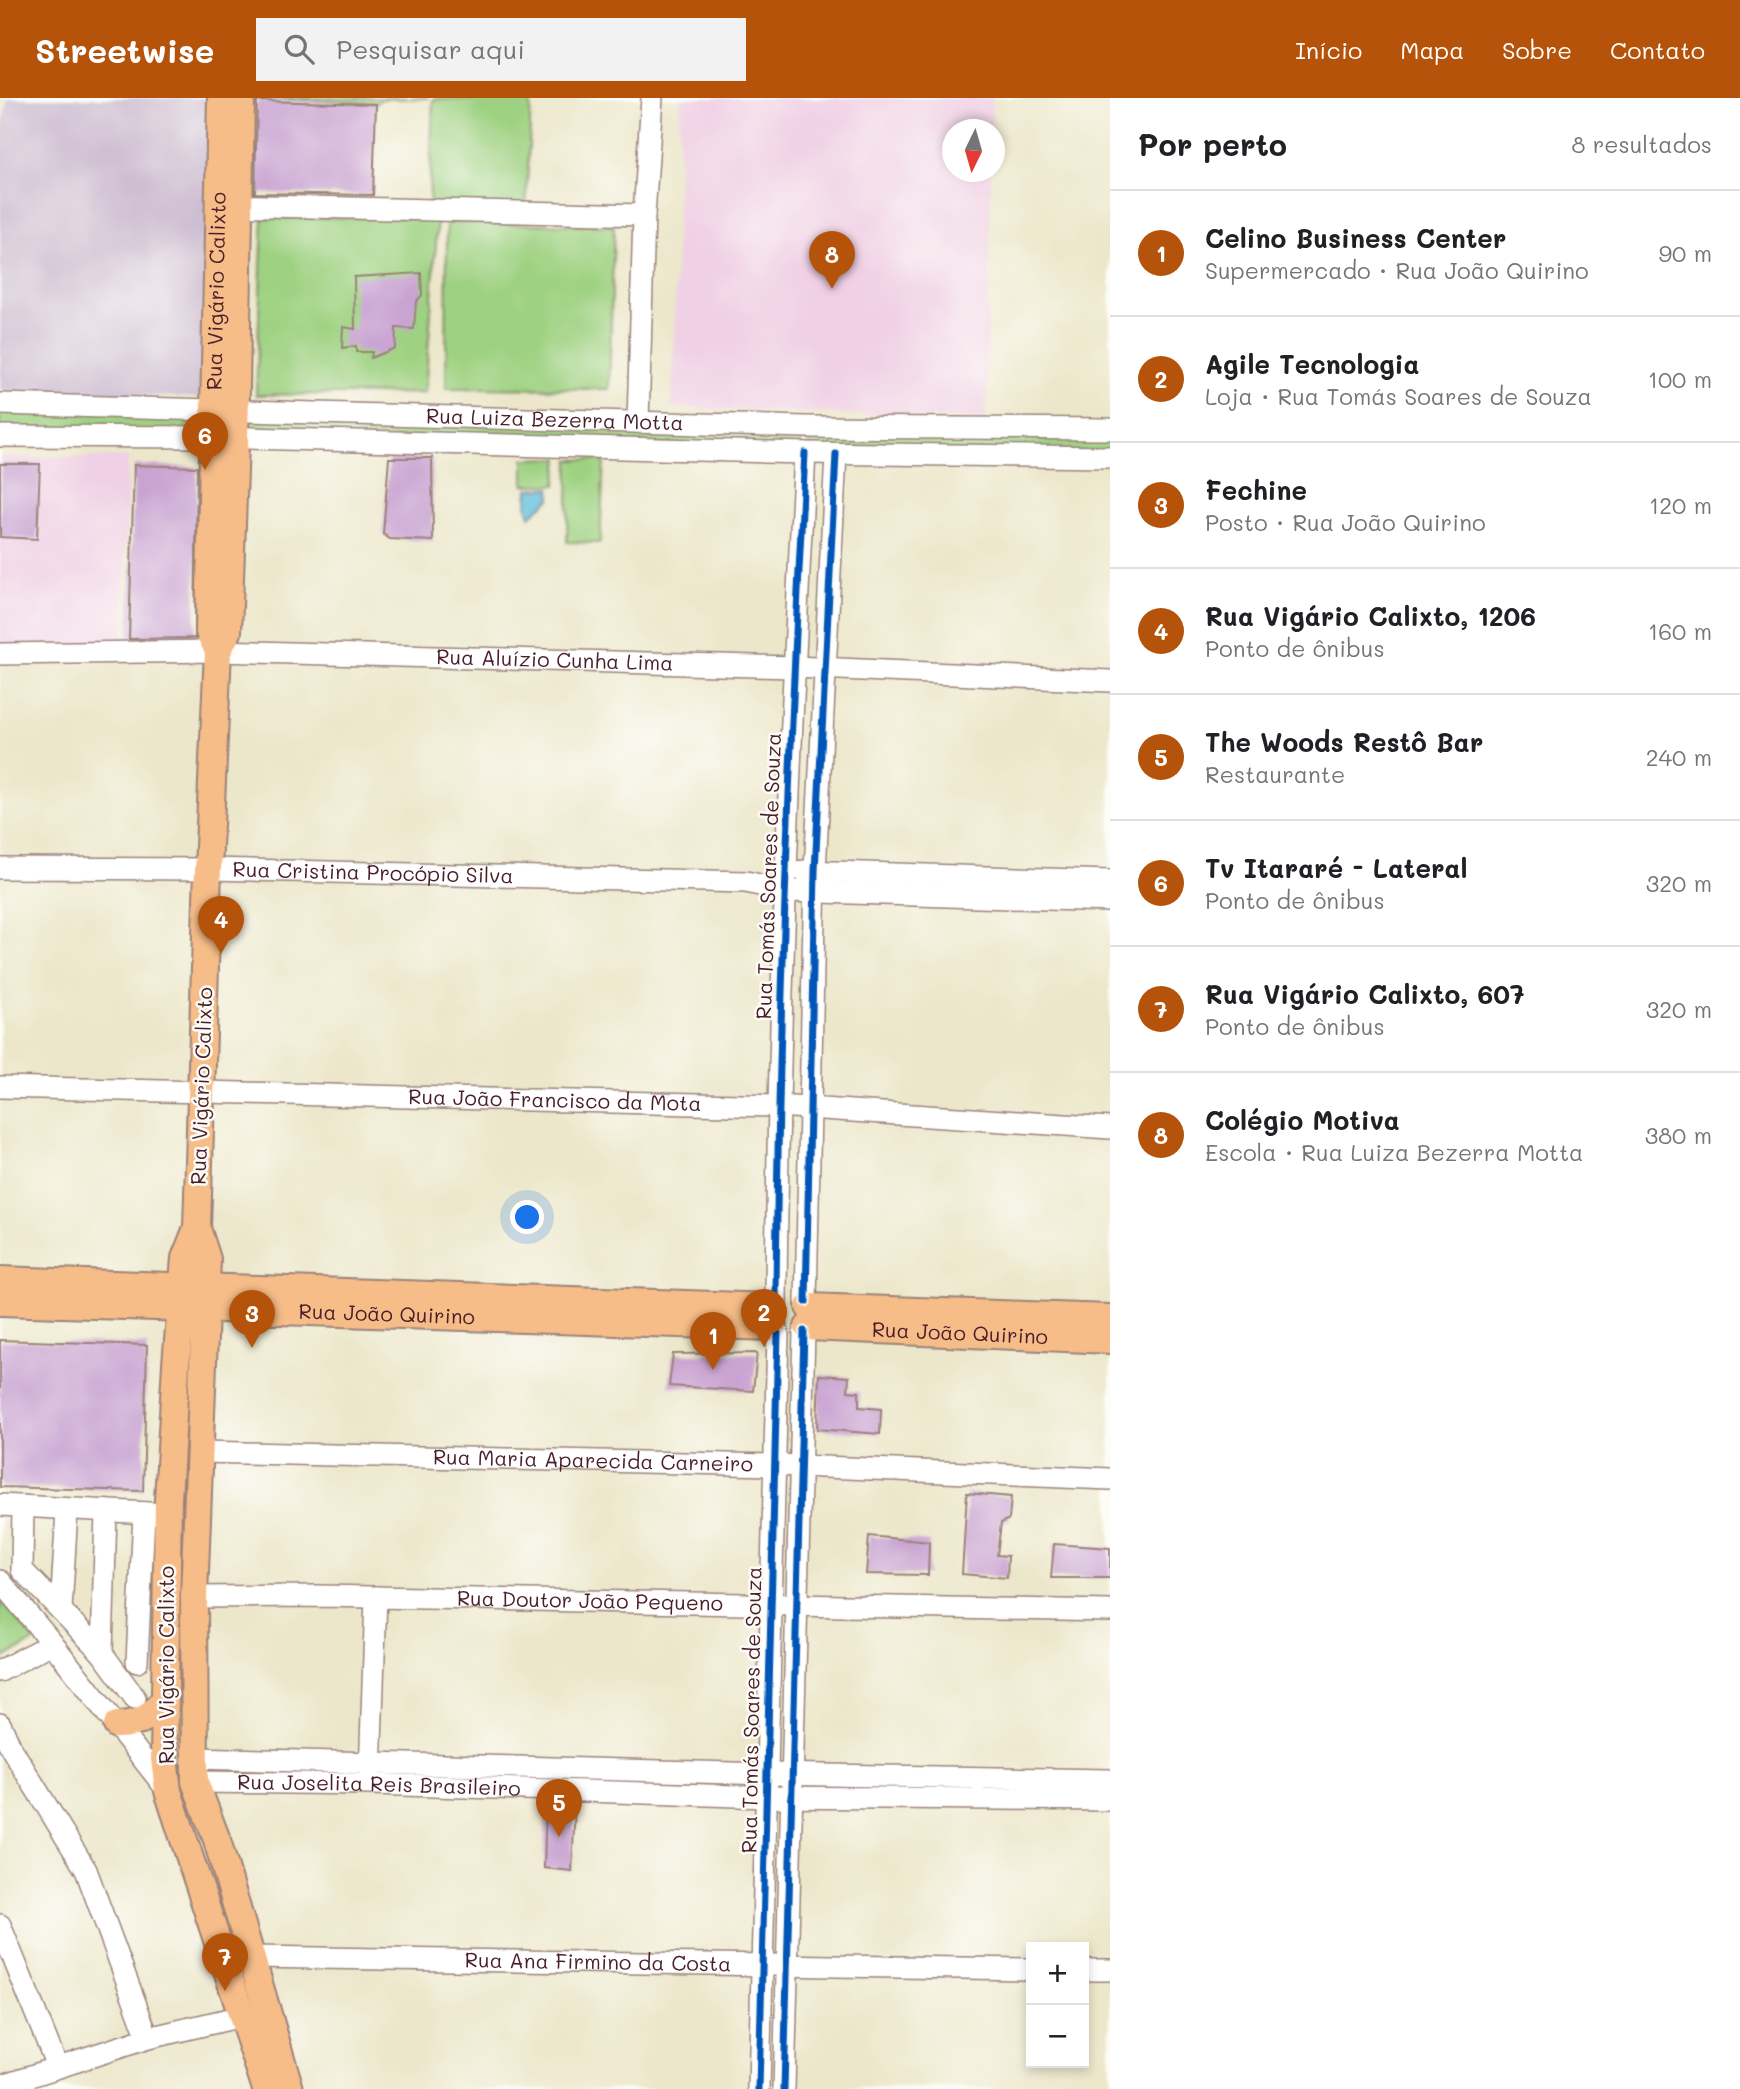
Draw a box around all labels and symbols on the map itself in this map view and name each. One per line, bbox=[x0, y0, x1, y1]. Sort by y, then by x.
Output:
north arrow bbox=[942, 119, 1005, 182]
street label: Rua Vigário Calixto bbox=[199, 192, 231, 391]
pin: 8 bbox=[809, 231, 855, 289]
street label: Rua Luiza Bezerra Motta bbox=[426, 401, 684, 436]
pin: 6 bbox=[182, 412, 228, 470]
street label: Rua Aluízio Cunha Lima bbox=[436, 642, 674, 676]
street label: Rua Tomás Soares de Souza bbox=[749, 732, 786, 1020]
street label: Rua Cristina Procópio Silva bbox=[232, 855, 514, 888]
pin: 4 bbox=[198, 896, 244, 954]
street label: Rua Vigário Calixto bbox=[184, 986, 217, 1185]
street label: Rua João Francisco da Mota bbox=[408, 1082, 702, 1116]
your location bbox=[510, 1200, 544, 1234]
pin: 2 bbox=[741, 1289, 787, 1347]
pin: 3 bbox=[229, 1290, 275, 1348]
street label: Rua João Quirino bbox=[298, 1297, 475, 1329]
pin: 1 bbox=[690, 1312, 736, 1370]
street label: Rua João Quirino bbox=[871, 1315, 1049, 1349]
street label: Rua Maria Aparecida Carneiro bbox=[433, 1442, 753, 1476]
street label: Rua Vigário Calixto bbox=[152, 1566, 179, 1764]
street label: Rua Tomás Soares de Souza bbox=[734, 1566, 767, 1854]
street label: Rua Doutor João Pequeno bbox=[457, 1584, 723, 1616]
street label: Rua Joselita Reis Brasileiro bbox=[237, 1767, 521, 1801]
pin: 5 bbox=[536, 1779, 582, 1837]
pin: 7 bbox=[202, 1933, 248, 1991]
street label: Rua Ana Firmino da Costa bbox=[464, 1945, 732, 1976]

